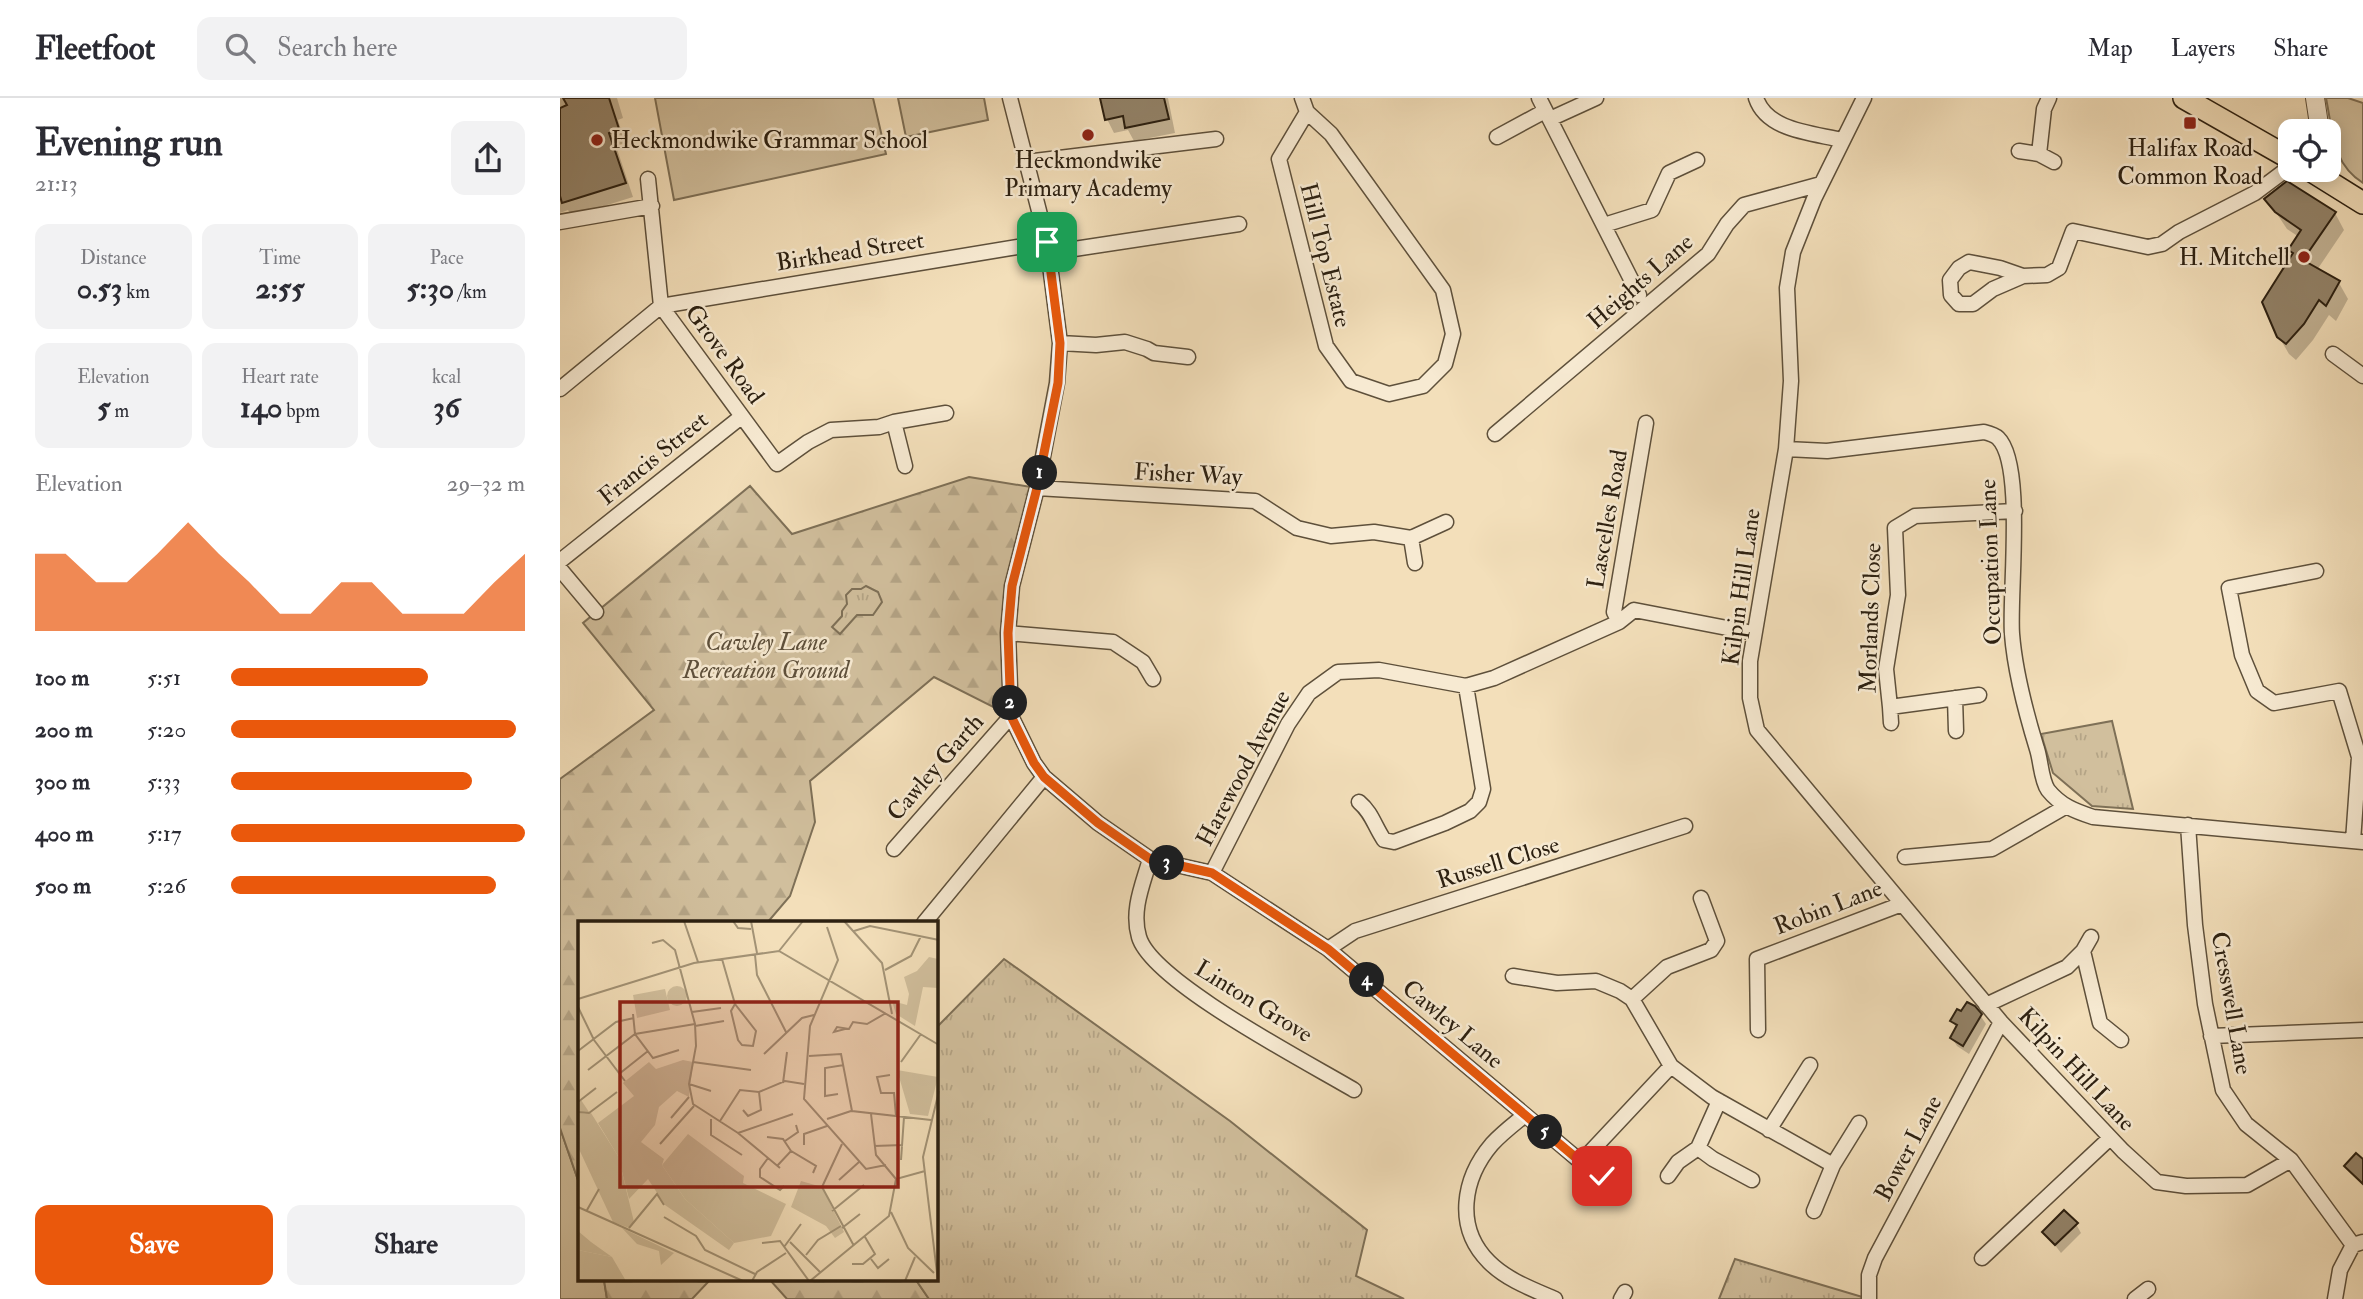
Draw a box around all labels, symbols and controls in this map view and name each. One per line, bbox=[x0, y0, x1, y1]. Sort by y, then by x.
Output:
search box bbox=[197, 17, 687, 80]
text: Fleetfoot bbox=[35, 28, 155, 69]
icon: search bbox=[221, 29, 259, 67]
text: Search here bbox=[277, 32, 397, 64]
text: Map bbox=[2088, 33, 2133, 64]
text: Layers bbox=[2171, 33, 2235, 64]
text: Share bbox=[2273, 33, 2328, 64]
marker: Halifax Road Common Road bbox=[2182, 115, 2198, 131]
text: Evening run bbox=[35, 119, 223, 167]
map controls bbox=[2278, 119, 2341, 182]
button: locate bbox=[2278, 119, 2341, 182]
button: share bbox=[451, 121, 525, 195]
place label: Heckmondwike Grammar School bbox=[611, 125, 928, 156]
marker: Heckmondwike Primary Academy bbox=[1080, 127, 1096, 143]
marker: Heckmondwike Grammar School bbox=[589, 132, 605, 148]
place label: Halifax Road Common Road bbox=[2117, 133, 2263, 192]
place label: Heckmondwike Primary Academy bbox=[1004, 145, 1172, 204]
text: 21:13 bbox=[35, 169, 78, 198]
street label: Hill Top Estate bbox=[1293, 180, 1358, 331]
pin bbox=[1017, 212, 1077, 272]
icon: arrive bbox=[1028, 223, 1066, 261]
street label: Birkhead Street bbox=[774, 224, 927, 278]
street label: Heights Lane bbox=[1581, 227, 1700, 336]
place label: H. Mitchell bbox=[2179, 242, 2290, 273]
text: Distance bbox=[80, 246, 147, 270]
text: Time bbox=[259, 246, 301, 270]
text: Pace bbox=[430, 246, 464, 270]
marker: H. Mitchell bbox=[2296, 249, 2312, 265]
text: 0.53 bbox=[77, 270, 122, 307]
text: 2:55 bbox=[255, 270, 304, 307]
text: 5:30 bbox=[407, 270, 454, 307]
text: km bbox=[122, 280, 150, 304]
text: /km bbox=[454, 280, 487, 304]
street label: Grove Road bbox=[678, 298, 771, 410]
text: Elevation bbox=[77, 365, 150, 389]
text: Heart rate bbox=[241, 365, 319, 389]
text: kcal bbox=[432, 365, 461, 389]
text: 5 bbox=[97, 389, 111, 426]
text: 140 bbox=[240, 389, 282, 426]
text: 36 bbox=[433, 389, 460, 426]
text: m bbox=[111, 399, 129, 423]
text: bpm bbox=[282, 399, 320, 423]
street label: Francis Street bbox=[592, 404, 715, 512]
street label: Lascelles Road bbox=[1580, 447, 1635, 591]
pin: 1 bbox=[1022, 456, 1058, 490]
street label: Fisher Way bbox=[1133, 456, 1243, 493]
text: 1 bbox=[1036, 460, 1043, 484]
text: Elevation bbox=[35, 469, 123, 498]
text: 29–32 m bbox=[447, 469, 525, 498]
street label: Occupation Lane bbox=[1972, 479, 2009, 645]
street label: Kilpin Hill Lane bbox=[1715, 507, 1768, 668]
street label: Morlands Close bbox=[1852, 543, 1889, 694]
park label: Cawley Lane Recreation Ground bbox=[682, 627, 851, 686]
text: 100 m bbox=[35, 663, 89, 692]
text: 5:51 bbox=[147, 663, 181, 692]
street label: Harewood Avenue bbox=[1189, 685, 1298, 852]
pin: 2 bbox=[993, 686, 1028, 720]
text: 2 bbox=[1005, 690, 1014, 714]
street label: Cawley Garth bbox=[880, 707, 991, 828]
text: 200 m bbox=[35, 715, 93, 744]
text: 5:20 bbox=[147, 715, 186, 744]
text: 300 m bbox=[35, 767, 90, 796]
text: 5:33 bbox=[147, 767, 180, 796]
text: 400 m bbox=[35, 819, 94, 848]
text: 5:17 bbox=[147, 819, 182, 848]
street label: Russell Close bbox=[1433, 829, 1563, 896]
pin: 3 bbox=[1150, 846, 1184, 880]
text: 3 bbox=[1163, 850, 1170, 874]
text: 500 m bbox=[35, 871, 91, 900]
text: 5:26 bbox=[147, 871, 186, 900]
street label: Robin Lane bbox=[1770, 873, 1887, 942]
inset map bbox=[578, 921, 938, 1282]
street label: Cresswell Lane bbox=[2204, 929, 2259, 1077]
street label: Linton Grove bbox=[1189, 953, 1318, 1050]
pin: 4 bbox=[1350, 962, 1384, 998]
text: 4 bbox=[1361, 967, 1372, 991]
street label: Cawley Lane bbox=[1396, 973, 1510, 1076]
street label: Kilpin Hill Lane bbox=[2011, 1001, 2142, 1138]
street label: Bower Lane bbox=[1868, 1090, 1949, 1206]
pin: 5 bbox=[1528, 1114, 1562, 1150]
text: 5 bbox=[1540, 1119, 1549, 1143]
pin bbox=[1572, 1146, 1632, 1206]
icon: check bbox=[1583, 1157, 1621, 1195]
button: Save bbox=[35, 1205, 273, 1285]
button: Share bbox=[287, 1205, 525, 1285]

